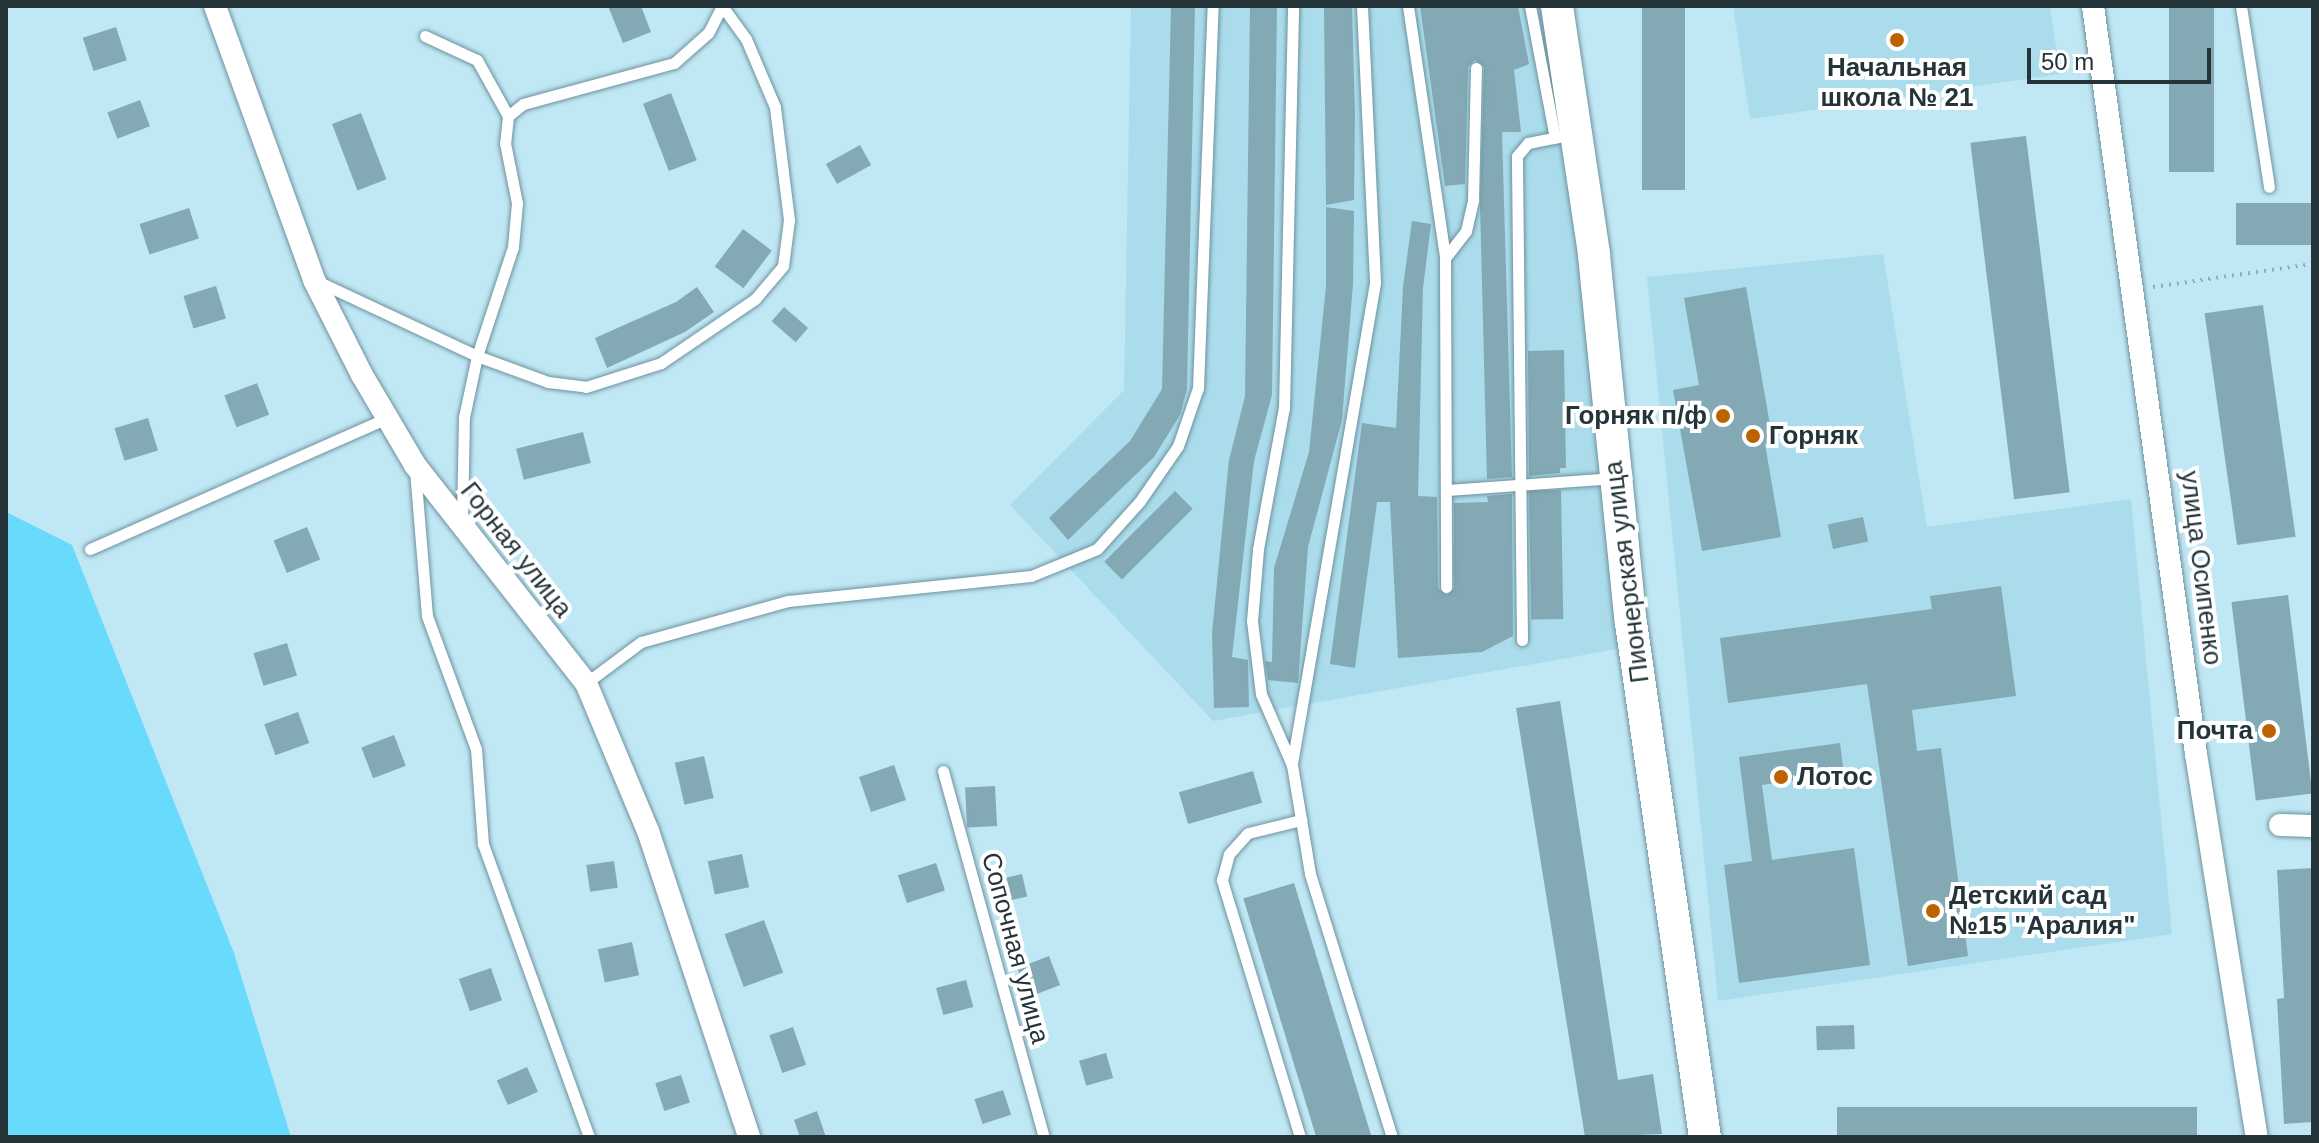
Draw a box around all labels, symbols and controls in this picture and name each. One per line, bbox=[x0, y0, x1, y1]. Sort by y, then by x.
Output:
marker: Начальная школа № 21 bbox=[1888, 31, 1906, 49]
scale bar bbox=[2031, 32, 2215, 82]
text: 50 m bbox=[2041, 48, 2094, 75]
place label: Начальная школа № 21 bbox=[1821, 52, 1973, 114]
place label: Горняк п/ф bbox=[1565, 400, 1707, 432]
marker: Горняк п/ф bbox=[1714, 407, 1732, 425]
place label: Горняк bbox=[1769, 420, 1858, 452]
marker: Горняк bbox=[1744, 427, 1762, 445]
street label: Пионерская улица bbox=[1598, 459, 1656, 685]
street label: улица Осипенко bbox=[2174, 469, 2228, 667]
street label: Горная улица bbox=[454, 476, 578, 624]
place label: Почта bbox=[2177, 715, 2253, 747]
marker: Почта bbox=[2260, 722, 2278, 740]
place label: Лотос bbox=[1797, 761, 1873, 793]
marker: Лотос bbox=[1772, 768, 1790, 786]
street label: Сопочная улица bbox=[975, 849, 1055, 1047]
place label: Детский сад №15 "Аралия" bbox=[1949, 880, 2136, 942]
marker: Детский сад №15 "Аралия" bbox=[1924, 902, 1942, 920]

